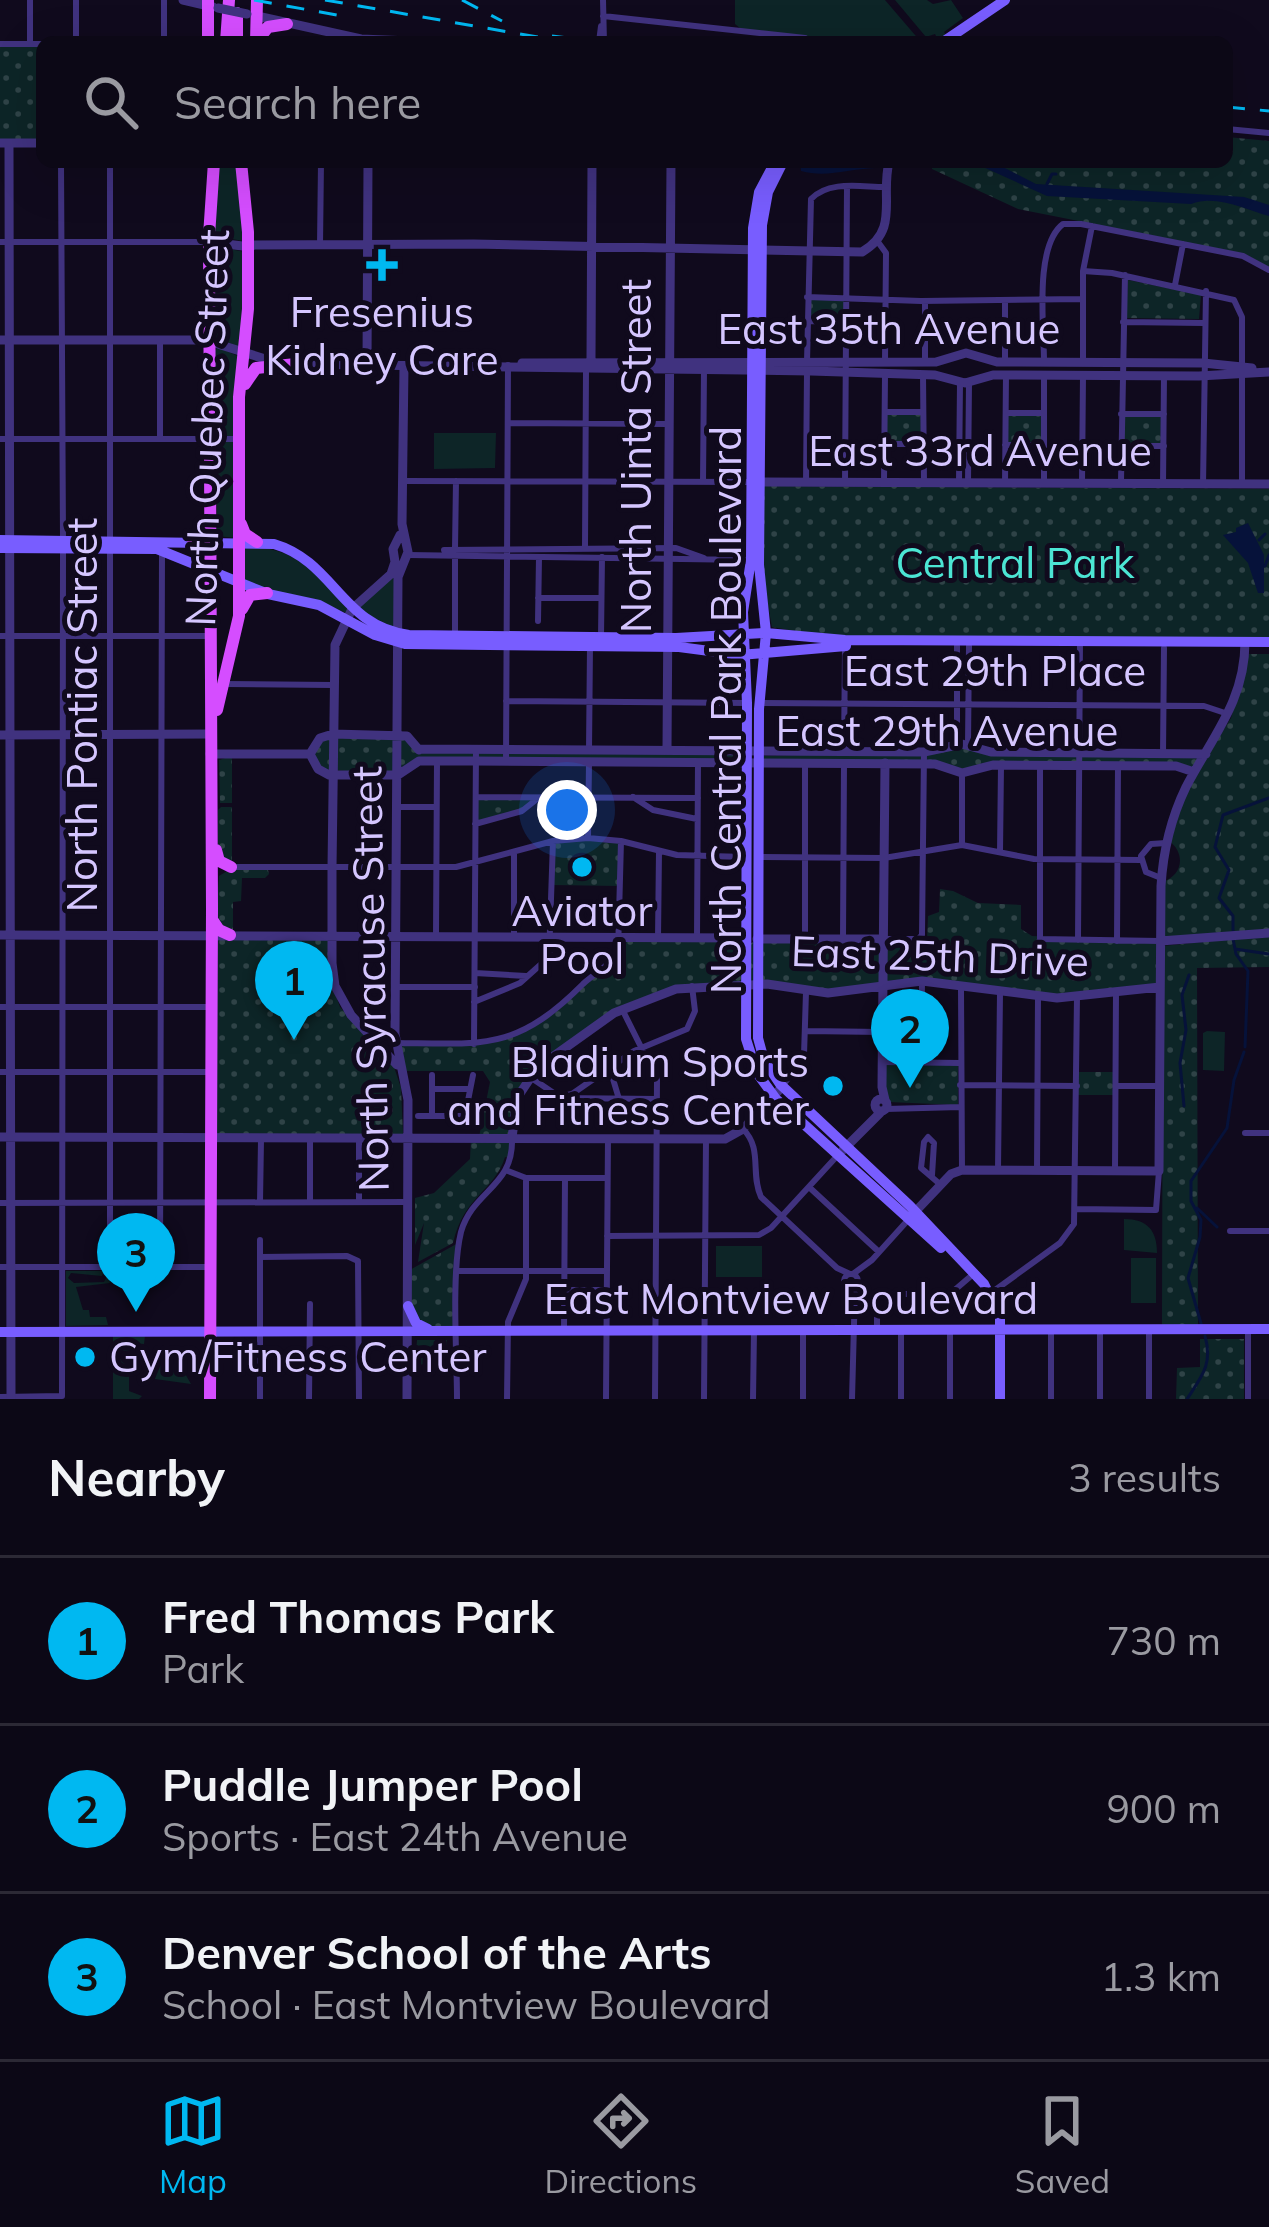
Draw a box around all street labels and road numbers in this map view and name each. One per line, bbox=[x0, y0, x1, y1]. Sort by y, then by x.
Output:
street label: North Quebec Street bbox=[173, 228, 240, 628]
street label: North Uinta Street bbox=[609, 279, 662, 633]
street label: East 35th Avenue bbox=[718, 302, 1060, 355]
street label: East 33rd Avenue bbox=[808, 424, 1152, 477]
street label: North Central Park Boulevard bbox=[699, 426, 752, 994]
street label: North Pontiac Street bbox=[55, 518, 108, 912]
street label: East 29th Place bbox=[844, 644, 1146, 697]
street label: East 29th Avenue bbox=[776, 704, 1118, 757]
street label: North Syracuse Street bbox=[339, 765, 400, 1193]
street label: East 25th Drive bbox=[790, 924, 1090, 987]
street label: East Montview Boulevard bbox=[544, 1272, 1038, 1325]

